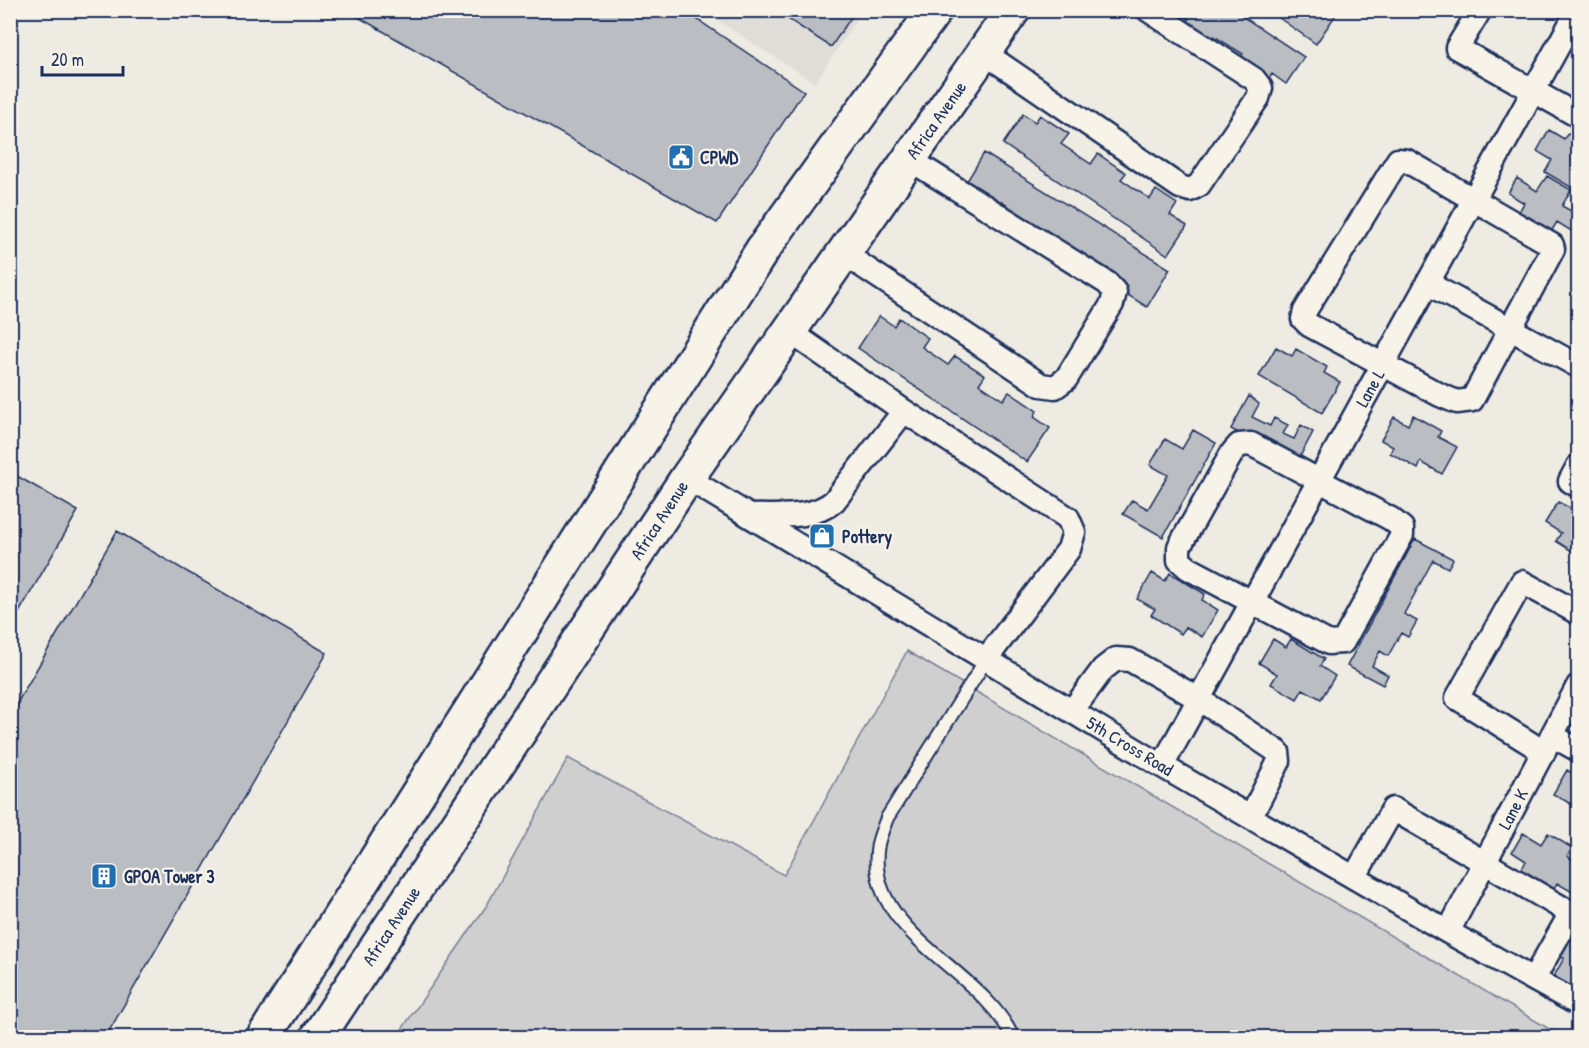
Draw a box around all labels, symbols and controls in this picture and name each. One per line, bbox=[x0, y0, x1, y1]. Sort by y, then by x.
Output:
scale bar bbox=[42, 39, 123, 77]
text: 20 m bbox=[51, 47, 84, 72]
street label: Africa Avenue bbox=[900, 76, 972, 164]
public building icon: CPWD bbox=[666, 142, 696, 172]
place label: CPWD bbox=[700, 145, 739, 170]
street label: Lane L bbox=[1349, 364, 1391, 412]
street label: Africa Avenue bbox=[624, 475, 694, 565]
shop icon: Pottery bbox=[807, 521, 837, 551]
place label: Pottery bbox=[842, 524, 892, 550]
street label: 5th Cross Road bbox=[1082, 710, 1178, 782]
street label: Lane K bbox=[1492, 784, 1534, 834]
building icon: GPOA Tower 3 bbox=[89, 861, 119, 891]
place label: GPOA Tower 3 bbox=[124, 864, 215, 889]
street label: Africa Avenue bbox=[356, 881, 426, 971]

